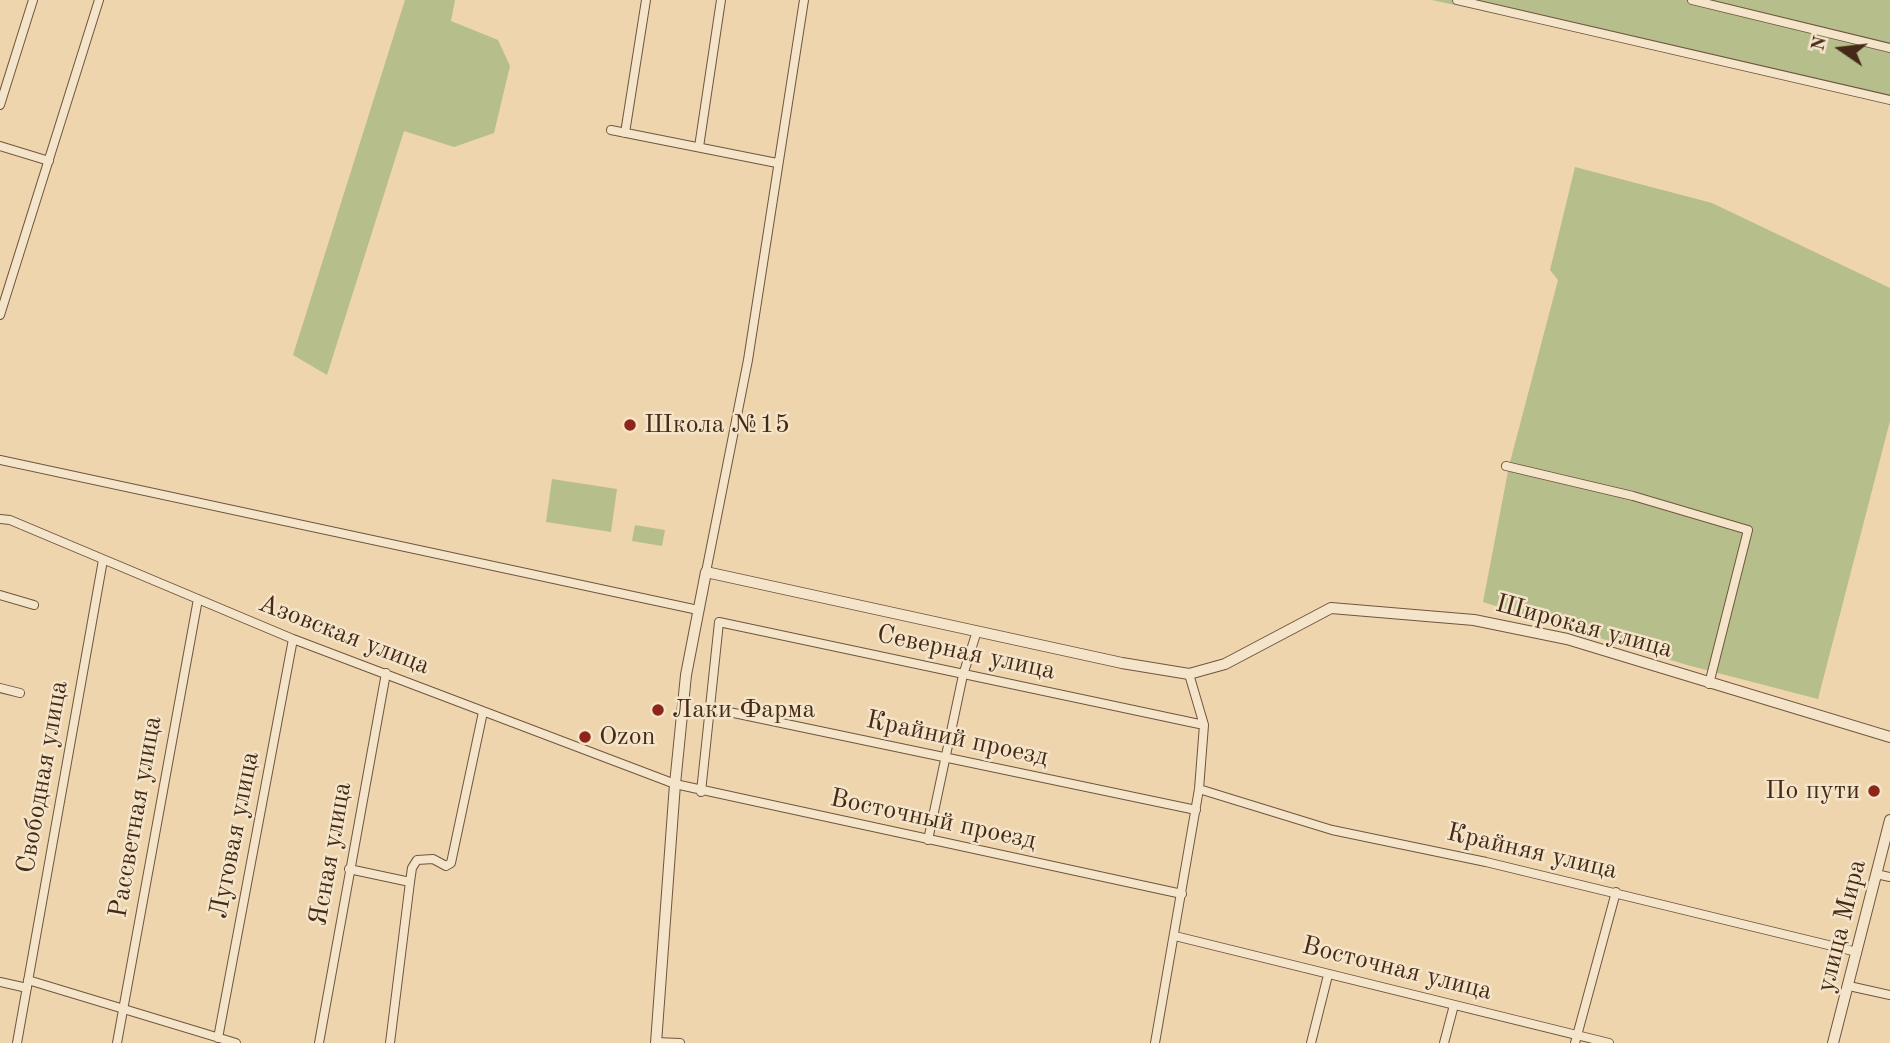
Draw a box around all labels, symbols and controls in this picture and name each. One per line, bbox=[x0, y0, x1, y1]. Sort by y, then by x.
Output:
north arrow bbox=[1806, 14, 1876, 84]
text: N bbox=[1809, 34, 1831, 53]
place label: Школа №15 bbox=[644, 409, 790, 441]
marker: Школа №15 bbox=[622, 417, 638, 433]
street label: Азовская улица bbox=[254, 588, 434, 682]
street label: Широкая улица bbox=[1492, 588, 1676, 666]
street label: Северная улица bbox=[874, 619, 1058, 687]
street label: Свободная улица bbox=[11, 678, 75, 876]
place label: Лаки Фарма bbox=[672, 694, 815, 726]
marker: Лаки Фарма bbox=[650, 702, 666, 718]
street label: Крайний проезд bbox=[863, 704, 1051, 774]
street label: Рассветная улица bbox=[103, 714, 169, 920]
place label: Ozon bbox=[599, 721, 656, 753]
marker: Ozon bbox=[577, 729, 593, 745]
street label: Луговая улица bbox=[204, 749, 266, 921]
place label: По пути bbox=[1765, 775, 1860, 807]
street label: Ясная улица bbox=[303, 780, 359, 928]
street label: Восточный проезд bbox=[827, 783, 1039, 857]
marker: По пути bbox=[1866, 783, 1882, 799]
street label: Крайняя улица bbox=[1444, 817, 1620, 887]
street label: улица Мира bbox=[1810, 856, 1874, 996]
street label: Восточная улица bbox=[1299, 930, 1495, 1008]

